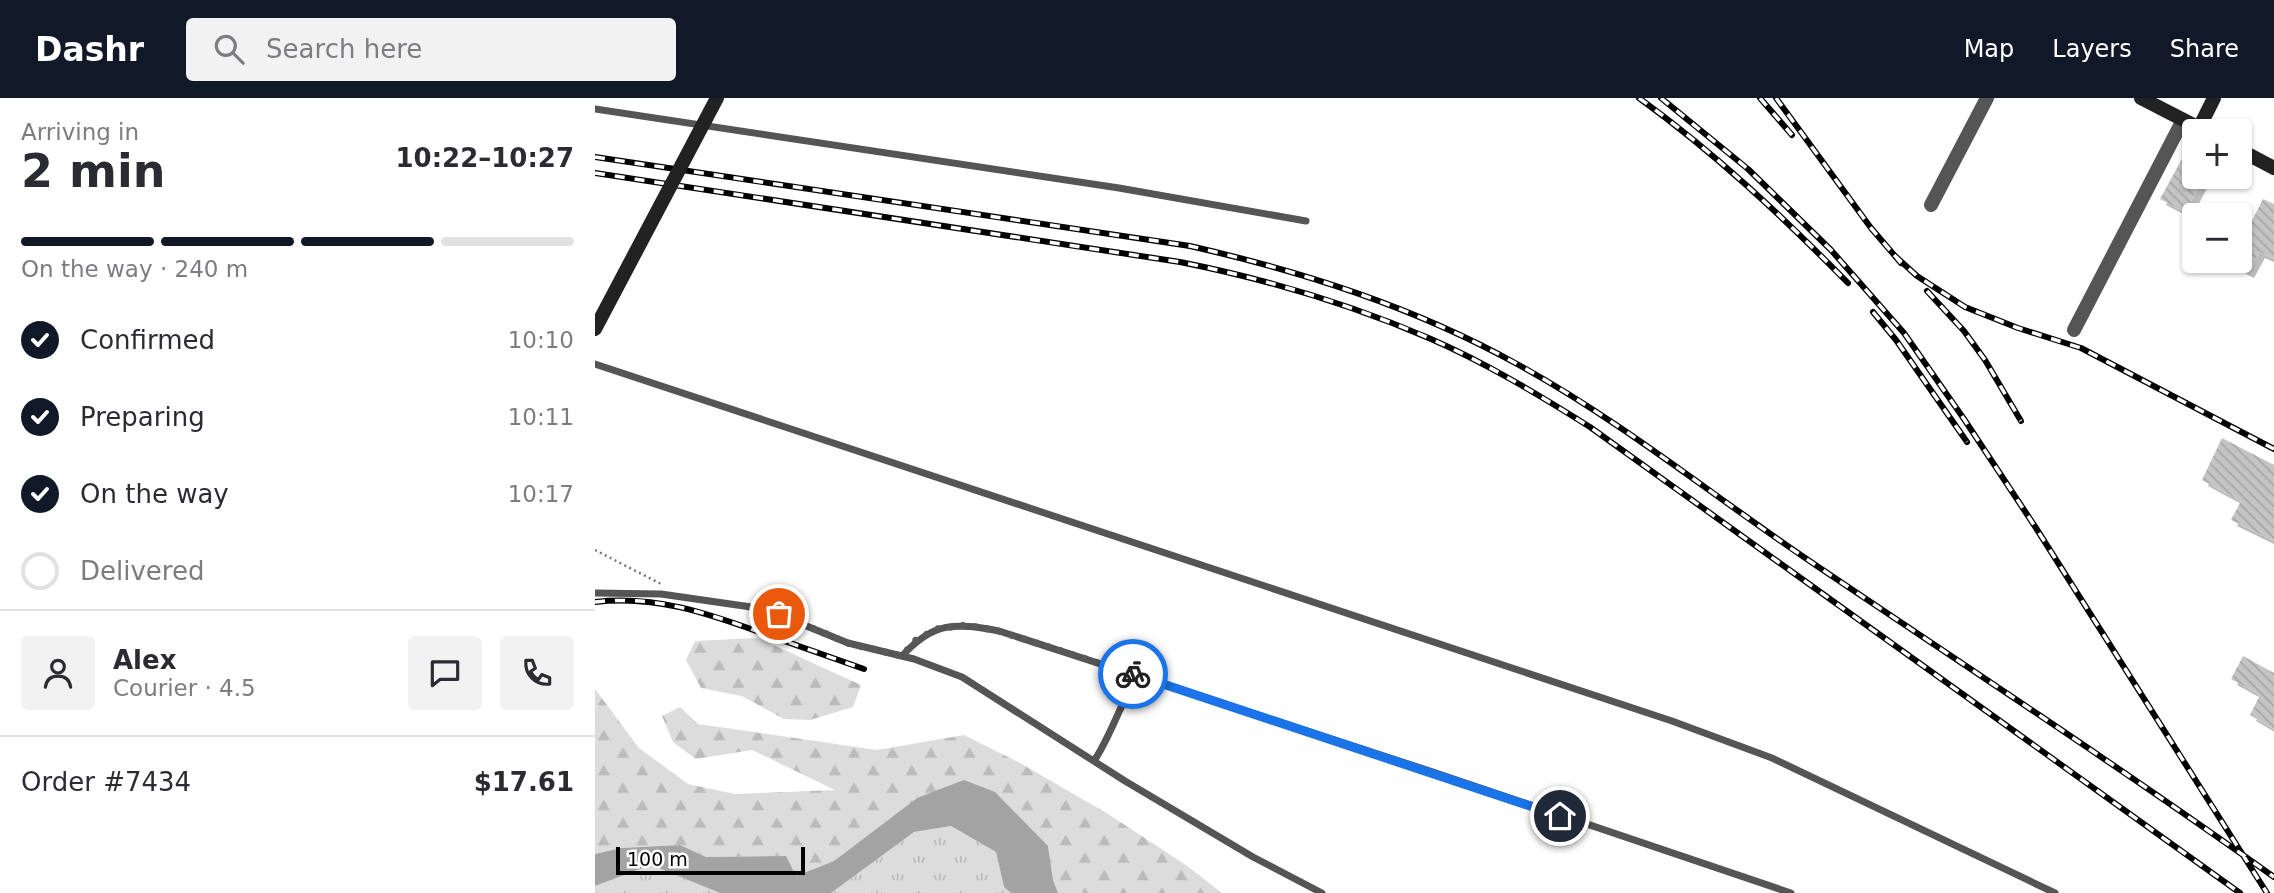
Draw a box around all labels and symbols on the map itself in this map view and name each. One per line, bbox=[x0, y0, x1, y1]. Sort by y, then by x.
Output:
pin bbox=[749, 584, 809, 644]
courier bbox=[1098, 639, 1168, 709]
pin bbox=[1530, 786, 1590, 846]
scale bar bbox=[616, 844, 805, 876]

